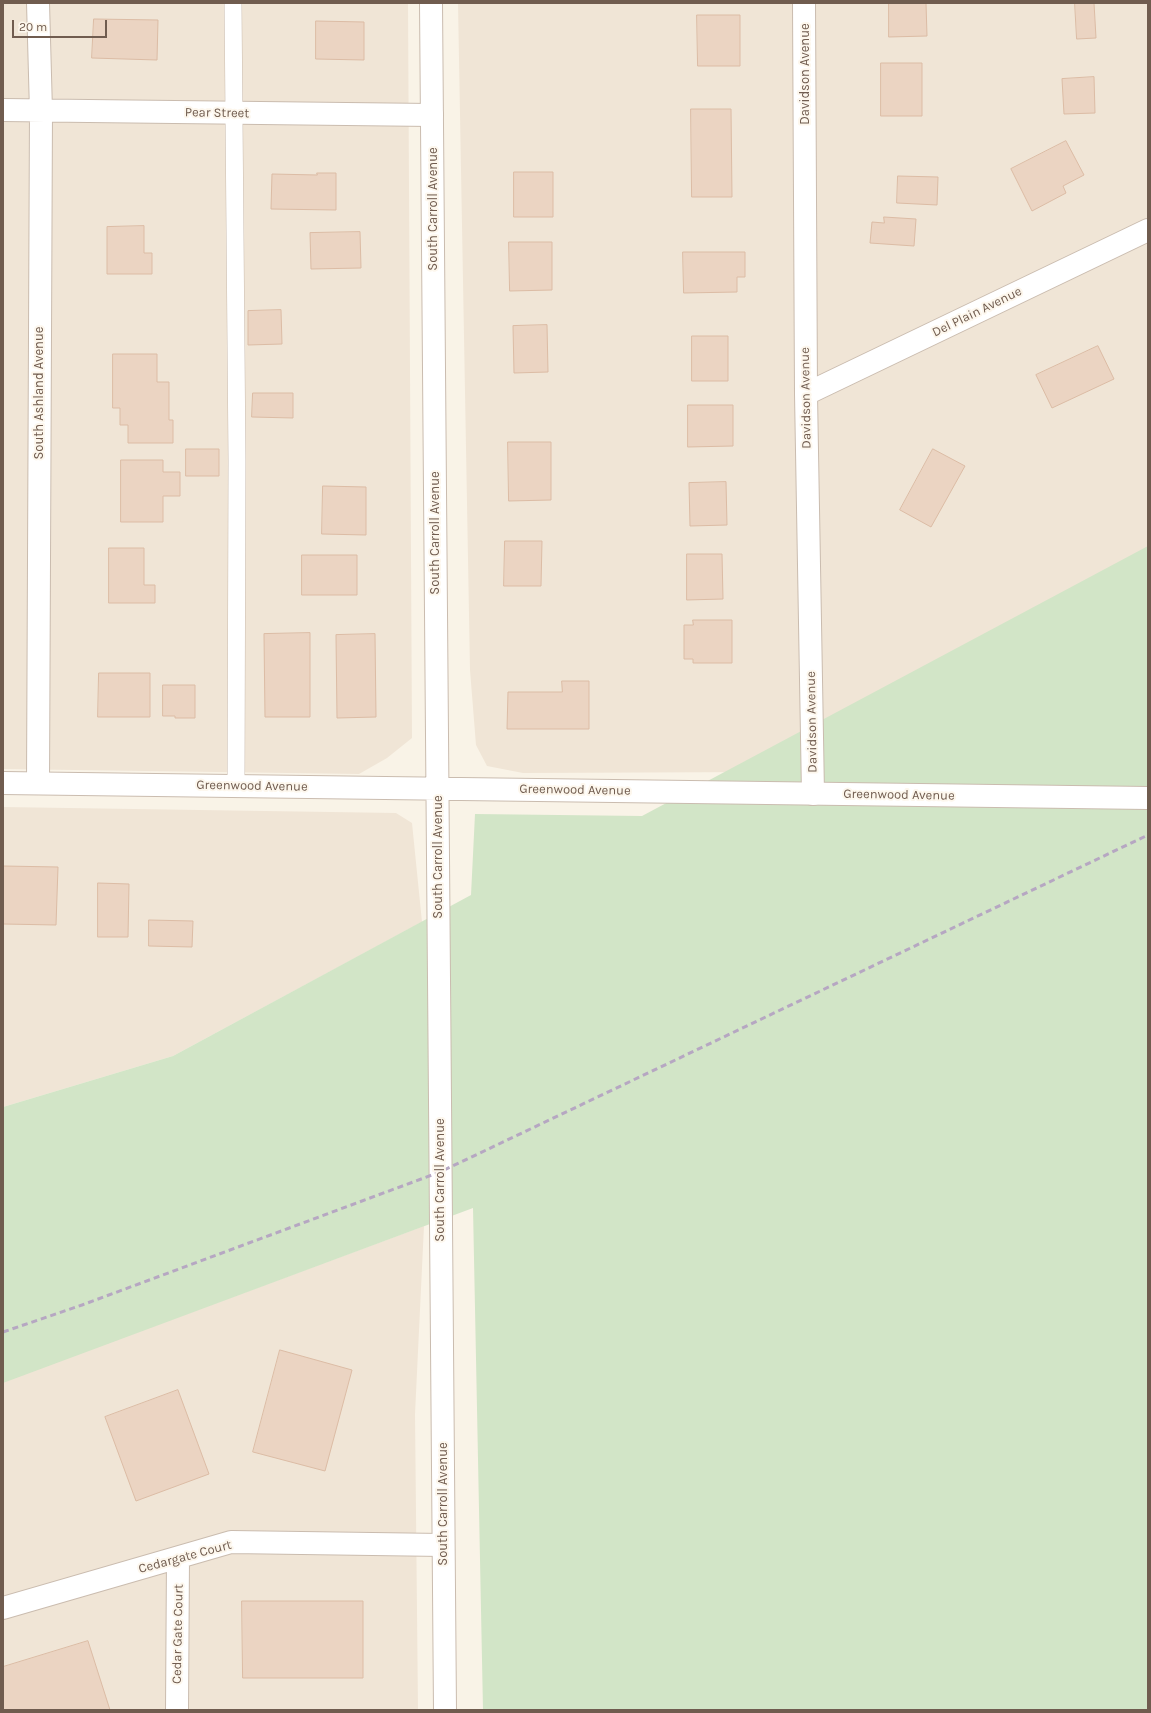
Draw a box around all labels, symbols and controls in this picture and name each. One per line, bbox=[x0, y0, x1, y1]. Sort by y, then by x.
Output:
scale bar bbox=[14, 12, 109, 38]
text: 20 m bbox=[19, 20, 47, 34]
street label: Davidson Avenue bbox=[797, 23, 813, 125]
street label: Pear Street bbox=[185, 105, 249, 121]
street label: South Carroll Avenue bbox=[425, 147, 441, 271]
street label: Del Plain Avenue bbox=[930, 284, 1024, 340]
street label: South Ashland Avenue bbox=[31, 326, 47, 460]
street label: Davidson Avenue bbox=[797, 347, 815, 449]
street label: South Carroll Avenue bbox=[427, 471, 443, 595]
street label: Davidson Avenue bbox=[803, 671, 821, 773]
street label: Greenwood Avenue bbox=[196, 777, 308, 795]
street label: Greenwood Avenue bbox=[519, 781, 631, 799]
street label: Greenwood Avenue bbox=[843, 786, 955, 804]
street label: South Carroll Avenue bbox=[430, 795, 446, 919]
street label: South Carroll Avenue bbox=[432, 1118, 448, 1242]
street label: South Carroll Avenue bbox=[435, 1442, 451, 1566]
street label: Cedargate Court bbox=[137, 1537, 233, 1577]
street label: Cedar Gate Court bbox=[169, 1584, 187, 1684]

